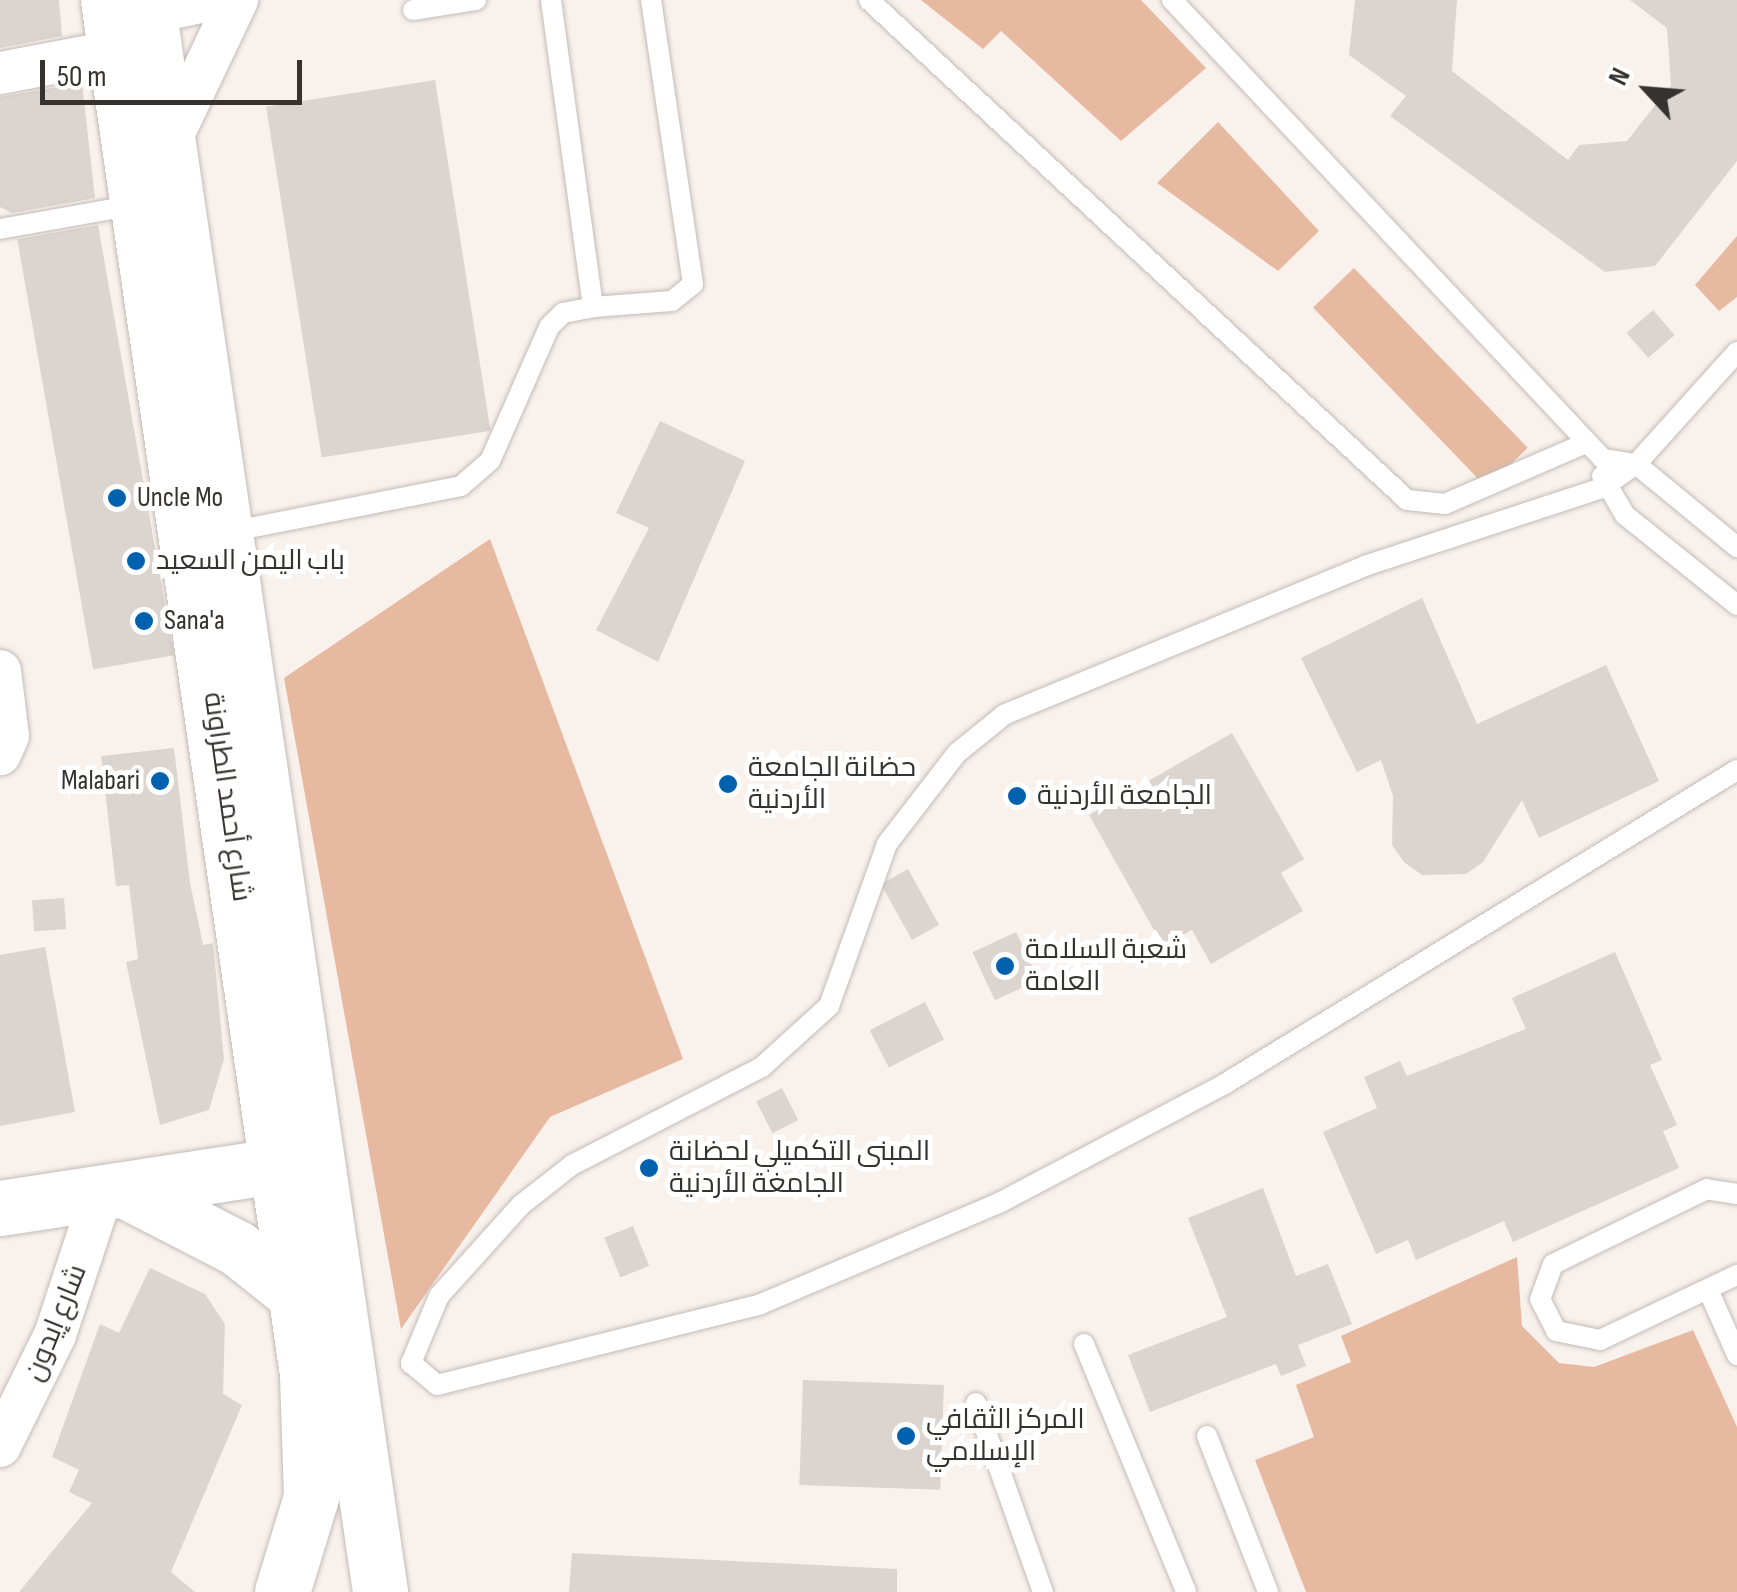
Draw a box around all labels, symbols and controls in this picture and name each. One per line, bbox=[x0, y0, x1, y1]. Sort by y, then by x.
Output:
scale bar bbox=[45, 40, 308, 102]
north arrow bbox=[1597, 40, 1697, 140]
text: 50 m bbox=[57, 59, 106, 95]
text: N bbox=[1601, 63, 1638, 91]
place label: Uncle Mo bbox=[137, 481, 223, 515]
marker: Uncle Mo bbox=[106, 487, 128, 509]
place label: باب اليمن السعيد bbox=[156, 544, 345, 578]
marker: باب اليمن السعيد bbox=[125, 550, 147, 572]
place label: Sana'a bbox=[164, 604, 225, 638]
marker: Sana'a bbox=[133, 610, 155, 632]
street label: شارع أحمد الطراونة bbox=[196, 690, 258, 904]
place label: حضانة الجامعة الأردنية bbox=[748, 751, 916, 817]
place label: Malabari bbox=[61, 764, 140, 798]
marker: Malabari bbox=[149, 770, 171, 792]
marker: حضانة الجامعة الأردنية bbox=[717, 773, 739, 795]
place label: الجامعة الأردنية bbox=[1037, 779, 1212, 813]
marker: الجامعة الأردنية bbox=[1006, 785, 1028, 807]
place label: شعبة السلامة العامة bbox=[1025, 933, 1187, 999]
marker: شعبة السلامة العامة bbox=[994, 955, 1016, 977]
place label: المبنى التكميلي لحضانة الجامغة الأردنية bbox=[669, 1135, 930, 1201]
marker: المبنى التكميلي لحضانة الجامغة الأردنية bbox=[638, 1157, 660, 1179]
street label: شارع إيدون bbox=[17, 1260, 95, 1386]
place label: المركز الثقافي الإسلامي bbox=[926, 1403, 1085, 1469]
marker: المركز الثقافي الإسلامي bbox=[895, 1425, 917, 1447]

